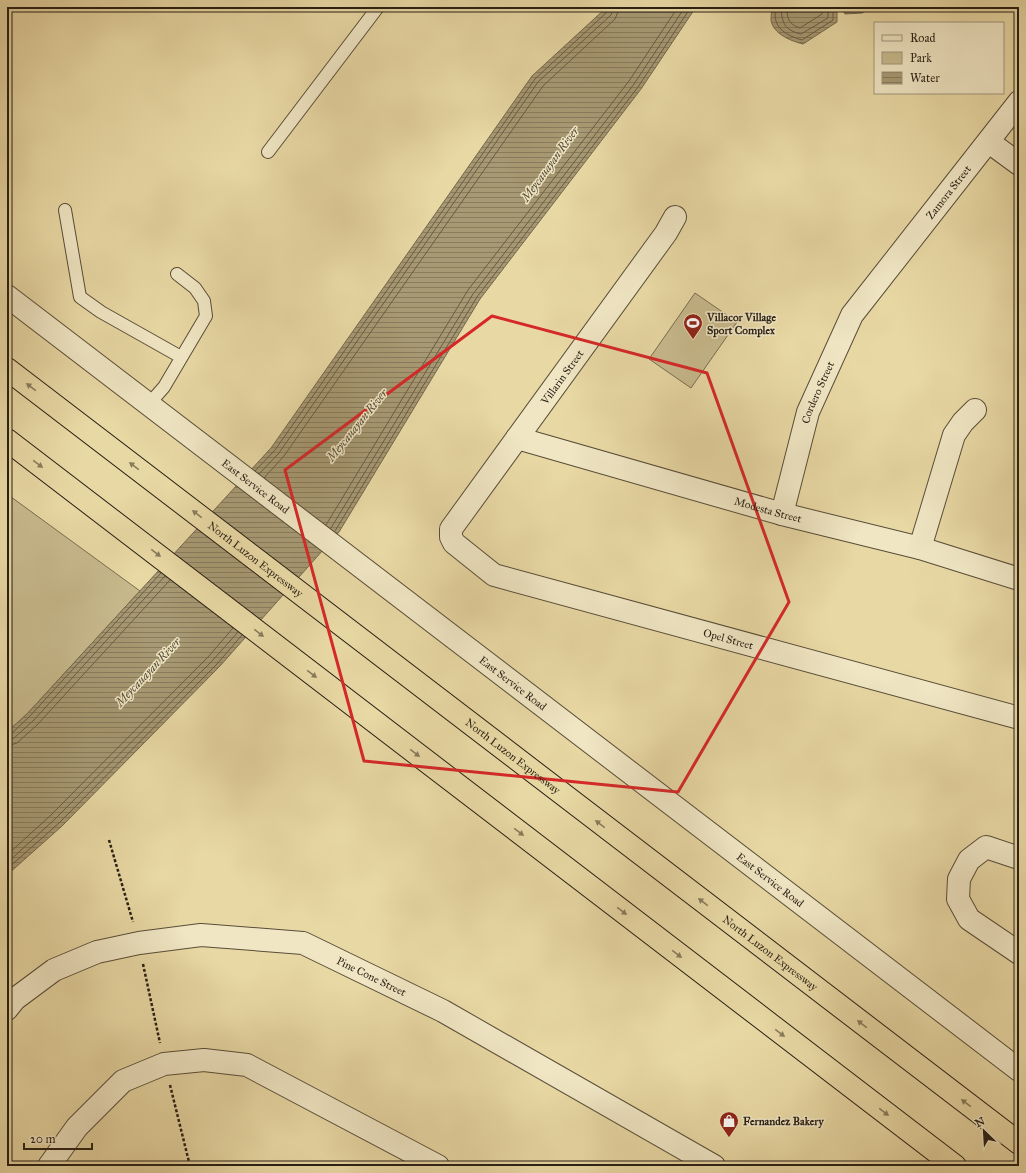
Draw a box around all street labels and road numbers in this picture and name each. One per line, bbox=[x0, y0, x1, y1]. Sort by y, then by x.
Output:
street label: Zamora Street bbox=[924, 163, 974, 222]
street label: Villarin Street bbox=[538, 347, 587, 408]
street label: Cordero Street bbox=[799, 359, 837, 425]
street label: East Service Road bbox=[219, 457, 292, 517]
street label: Modesta Street bbox=[733, 495, 803, 526]
street label: North Luzon Expressway bbox=[205, 519, 306, 600]
street label: Opel Street bbox=[702, 626, 755, 652]
street label: East Service Road bbox=[476, 653, 549, 714]
street label: North Luzon Expressway bbox=[463, 716, 563, 797]
street label: East Service Road bbox=[734, 850, 807, 910]
street label: North Luzon Expressway bbox=[720, 913, 821, 994]
street label: Pine Cone Street bbox=[334, 954, 408, 999]

